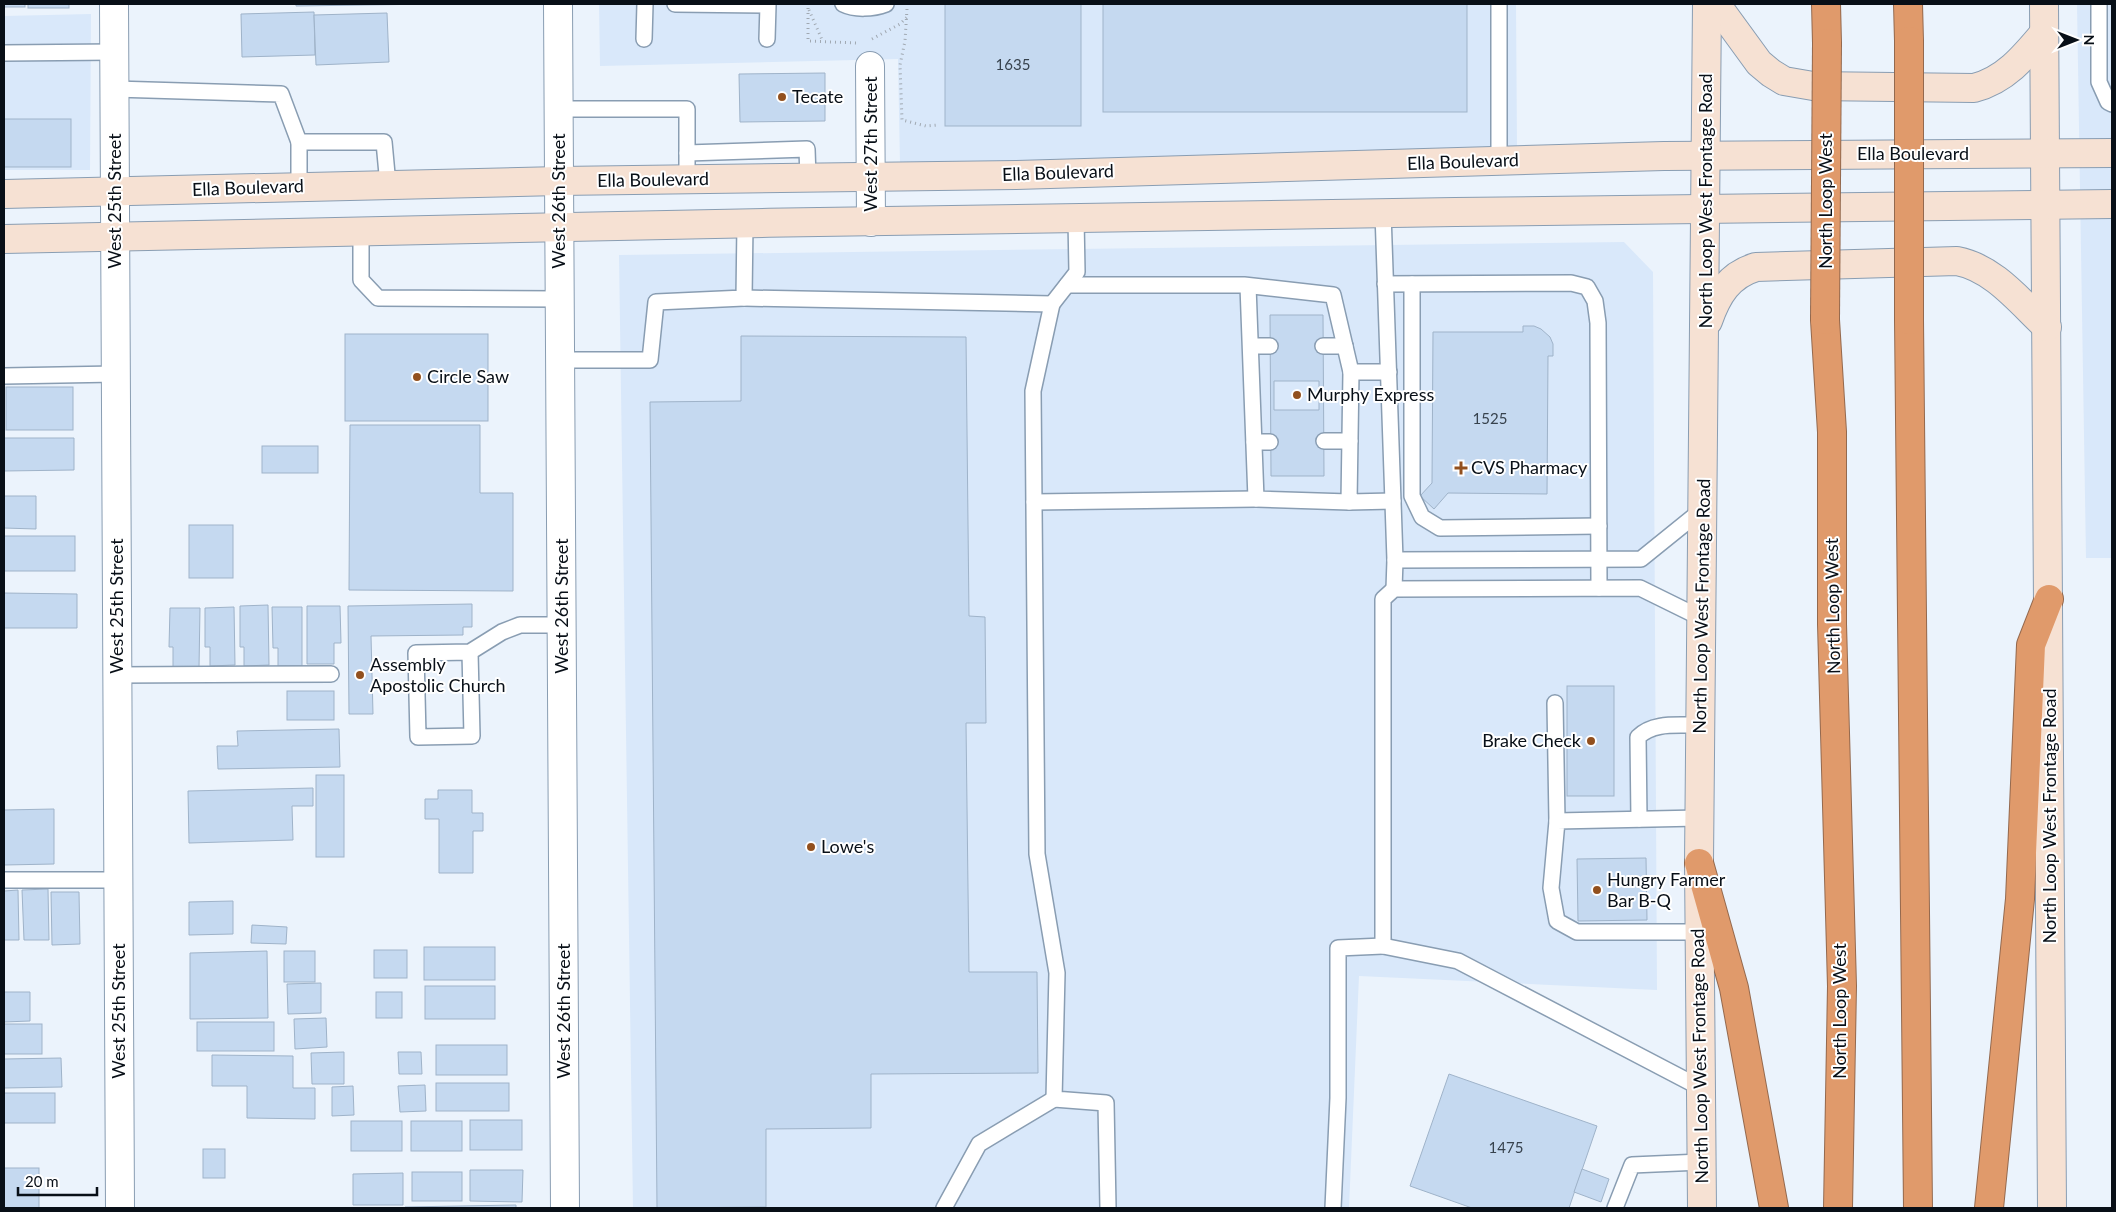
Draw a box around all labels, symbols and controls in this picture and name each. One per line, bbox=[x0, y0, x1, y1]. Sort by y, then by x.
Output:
north arrow bbox=[2051, 15, 2101, 65]
text: N bbox=[2081, 35, 2098, 45]
house number: 1635 bbox=[996, 55, 1030, 73]
street label: North Loop West Frontage Road bbox=[1694, 73, 1716, 329]
street label: West 27th Street bbox=[859, 76, 881, 212]
place label: Tecate bbox=[792, 85, 843, 107]
marker: Tecate bbox=[776, 91, 788, 103]
street label: North Loop West bbox=[1814, 132, 1836, 269]
street label: West 25th Street bbox=[103, 133, 125, 269]
street label: West 26th Street bbox=[547, 133, 569, 269]
street label: Ella Boulevard bbox=[1857, 142, 1969, 164]
street label: Ella Boulevard bbox=[1407, 148, 1519, 174]
street label: Ella Boulevard bbox=[1002, 159, 1114, 185]
street label: Ella Boulevard bbox=[597, 167, 709, 191]
street label: Ella Boulevard bbox=[192, 174, 304, 200]
place label: Circle Saw bbox=[427, 365, 509, 387]
marker: Circle Saw bbox=[411, 371, 423, 383]
place label: Murphy Express bbox=[1307, 383, 1434, 405]
marker: Murphy Express bbox=[1291, 389, 1303, 401]
house number: 1525 bbox=[1473, 409, 1507, 427]
place label: CVS Pharmacy bbox=[1471, 456, 1588, 478]
marker: CVS Pharmacy bbox=[1455, 462, 1467, 474]
street label: North Loop West Frontage Road bbox=[1688, 478, 1714, 734]
street label: North Loop West bbox=[1820, 537, 1844, 674]
street label: West 25th Street bbox=[105, 538, 127, 674]
street label: West 26th Street bbox=[550, 538, 572, 674]
place label: Assembly Apostolic Church bbox=[370, 653, 506, 696]
marker: Assembly Apostolic Church bbox=[354, 669, 366, 681]
street label: North Loop West Frontage Road bbox=[2038, 688, 2060, 944]
place label: Brake Check bbox=[1482, 729, 1582, 751]
marker: Brake Check bbox=[1585, 735, 1597, 747]
place label: Lowe's bbox=[821, 835, 874, 857]
marker: Lowe's bbox=[805, 841, 817, 853]
place label: Hungry Farmer Bar B-Q bbox=[1607, 868, 1726, 911]
marker: Hungry Farmer Bar B-Q bbox=[1591, 884, 1603, 896]
street label: North Loop West Frontage Road bbox=[1686, 928, 1712, 1184]
street label: North Loop West bbox=[1828, 942, 1850, 1079]
street label: West 25th Street bbox=[107, 943, 129, 1079]
street label: West 26th Street bbox=[552, 943, 574, 1079]
house number: 1475 bbox=[1489, 1138, 1523, 1156]
scale bar bbox=[18, 1164, 96, 1196]
text: 20 m bbox=[25, 1172, 59, 1190]

